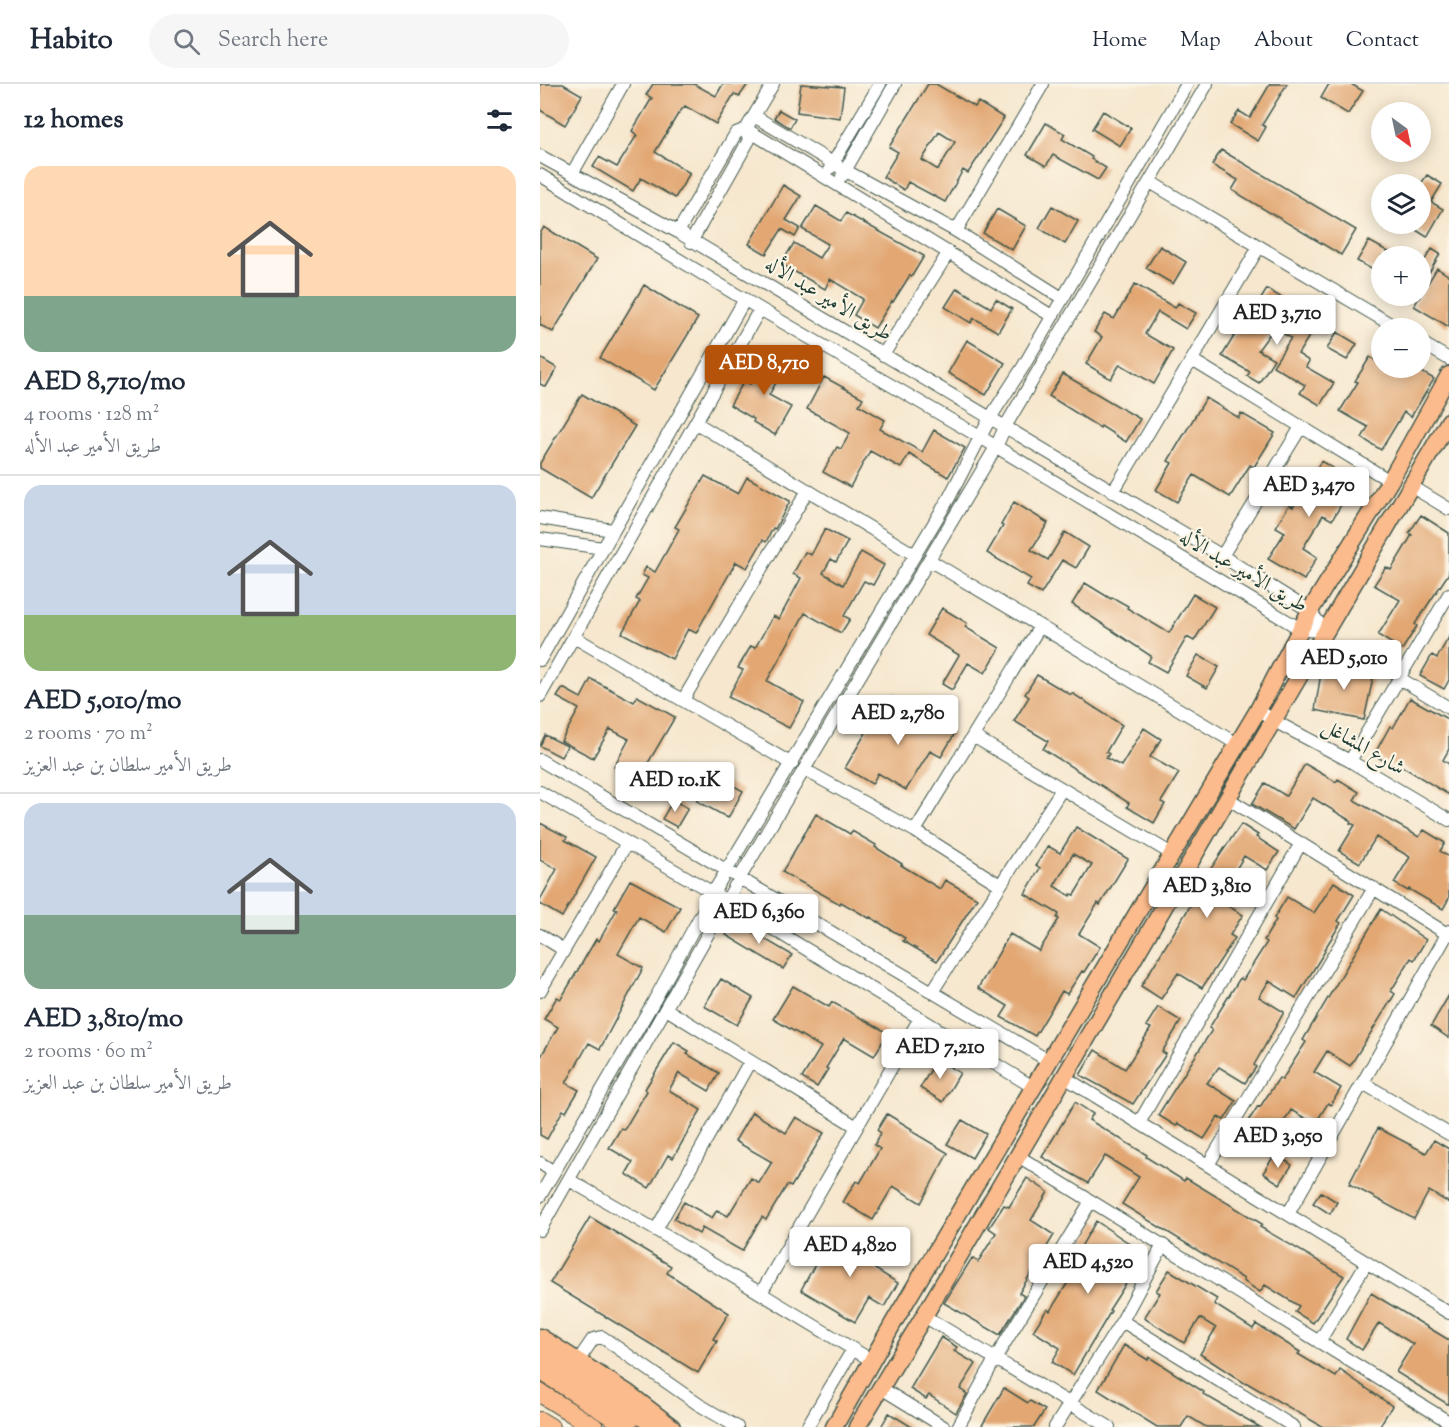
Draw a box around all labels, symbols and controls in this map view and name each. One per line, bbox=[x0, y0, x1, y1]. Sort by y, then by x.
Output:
search box bbox=[149, 14, 569, 68]
text: Habito bbox=[30, 21, 113, 61]
icon: search bbox=[170, 25, 203, 58]
text: Search here bbox=[218, 25, 328, 57]
text: Home bbox=[1092, 26, 1147, 56]
text: Map bbox=[1180, 26, 1221, 56]
text: About bbox=[1254, 26, 1313, 56]
text: Contact bbox=[1346, 26, 1419, 56]
text: 12 homes bbox=[24, 102, 123, 139]
north arrow bbox=[1371, 102, 1431, 162]
map controls bbox=[1371, 102, 1431, 378]
icon: filters bbox=[483, 104, 516, 137]
button: layers bbox=[1371, 174, 1431, 234]
icon: home bbox=[216, 205, 324, 313]
button: + bbox=[1371, 246, 1431, 306]
street label: طريق الأمير عبد الأله bbox=[759, 248, 899, 350]
pin: AED 3,710 bbox=[1208, 295, 1346, 346]
text: AED 3,710 bbox=[1233, 300, 1321, 329]
button: − bbox=[1371, 318, 1431, 378]
pin: AED 8,710 bbox=[695, 345, 833, 396]
text: AED 8,710 bbox=[719, 350, 809, 379]
text: AED 8,710/mo bbox=[24, 364, 186, 401]
text: 4 rooms · 128 m² bbox=[24, 401, 159, 430]
text: طريق الأمير عبد الأله bbox=[24, 433, 161, 462]
pin: AED 3,470 bbox=[1240, 467, 1378, 518]
text: AED 3,470 bbox=[1263, 472, 1355, 501]
street label: طريق الأمير عبد الأله bbox=[1173, 521, 1314, 621]
icon: home bbox=[216, 524, 324, 632]
pin: AED 5,010 bbox=[1275, 640, 1413, 691]
text: AED 5,010 bbox=[1300, 645, 1388, 674]
text: AED 5,010/mo bbox=[24, 683, 181, 720]
pin: AED 2,780 bbox=[829, 695, 967, 746]
text: AED 2,780 bbox=[851, 700, 945, 729]
street label: شارع المشاغل bbox=[1315, 712, 1410, 785]
text: 2 rooms · 70 m² bbox=[24, 720, 153, 749]
text: طريق الأمير سلطان بن عبد العزيز bbox=[24, 752, 232, 781]
pin: AED 10.1K bbox=[606, 762, 744, 813]
text: AED 10.1K bbox=[629, 767, 721, 796]
icon: home bbox=[216, 842, 324, 950]
pin: AED 3,810 bbox=[1138, 868, 1276, 919]
text: AED 3,810 bbox=[1163, 873, 1251, 902]
pin: AED 6,360 bbox=[690, 894, 828, 945]
text: AED 6,360 bbox=[713, 899, 805, 928]
text: AED 3,810/mo bbox=[24, 1001, 183, 1038]
pin: AED 7,210 bbox=[871, 1029, 1009, 1080]
text: AED 7,210 bbox=[895, 1034, 985, 1063]
text: 2 rooms · 60 m² bbox=[24, 1038, 153, 1067]
text: طريق الأمير سلطان بن عبد العزيز bbox=[24, 1070, 232, 1099]
pin: AED 3,050 bbox=[1209, 1118, 1347, 1169]
text: AED 3,050 bbox=[1234, 1123, 1322, 1152]
pin: AED 4,820 bbox=[781, 1227, 919, 1278]
text: AED 4,820 bbox=[803, 1232, 897, 1261]
pin: AED 4,520 bbox=[1019, 1244, 1157, 1295]
text: AED 4,520 bbox=[1043, 1249, 1133, 1278]

